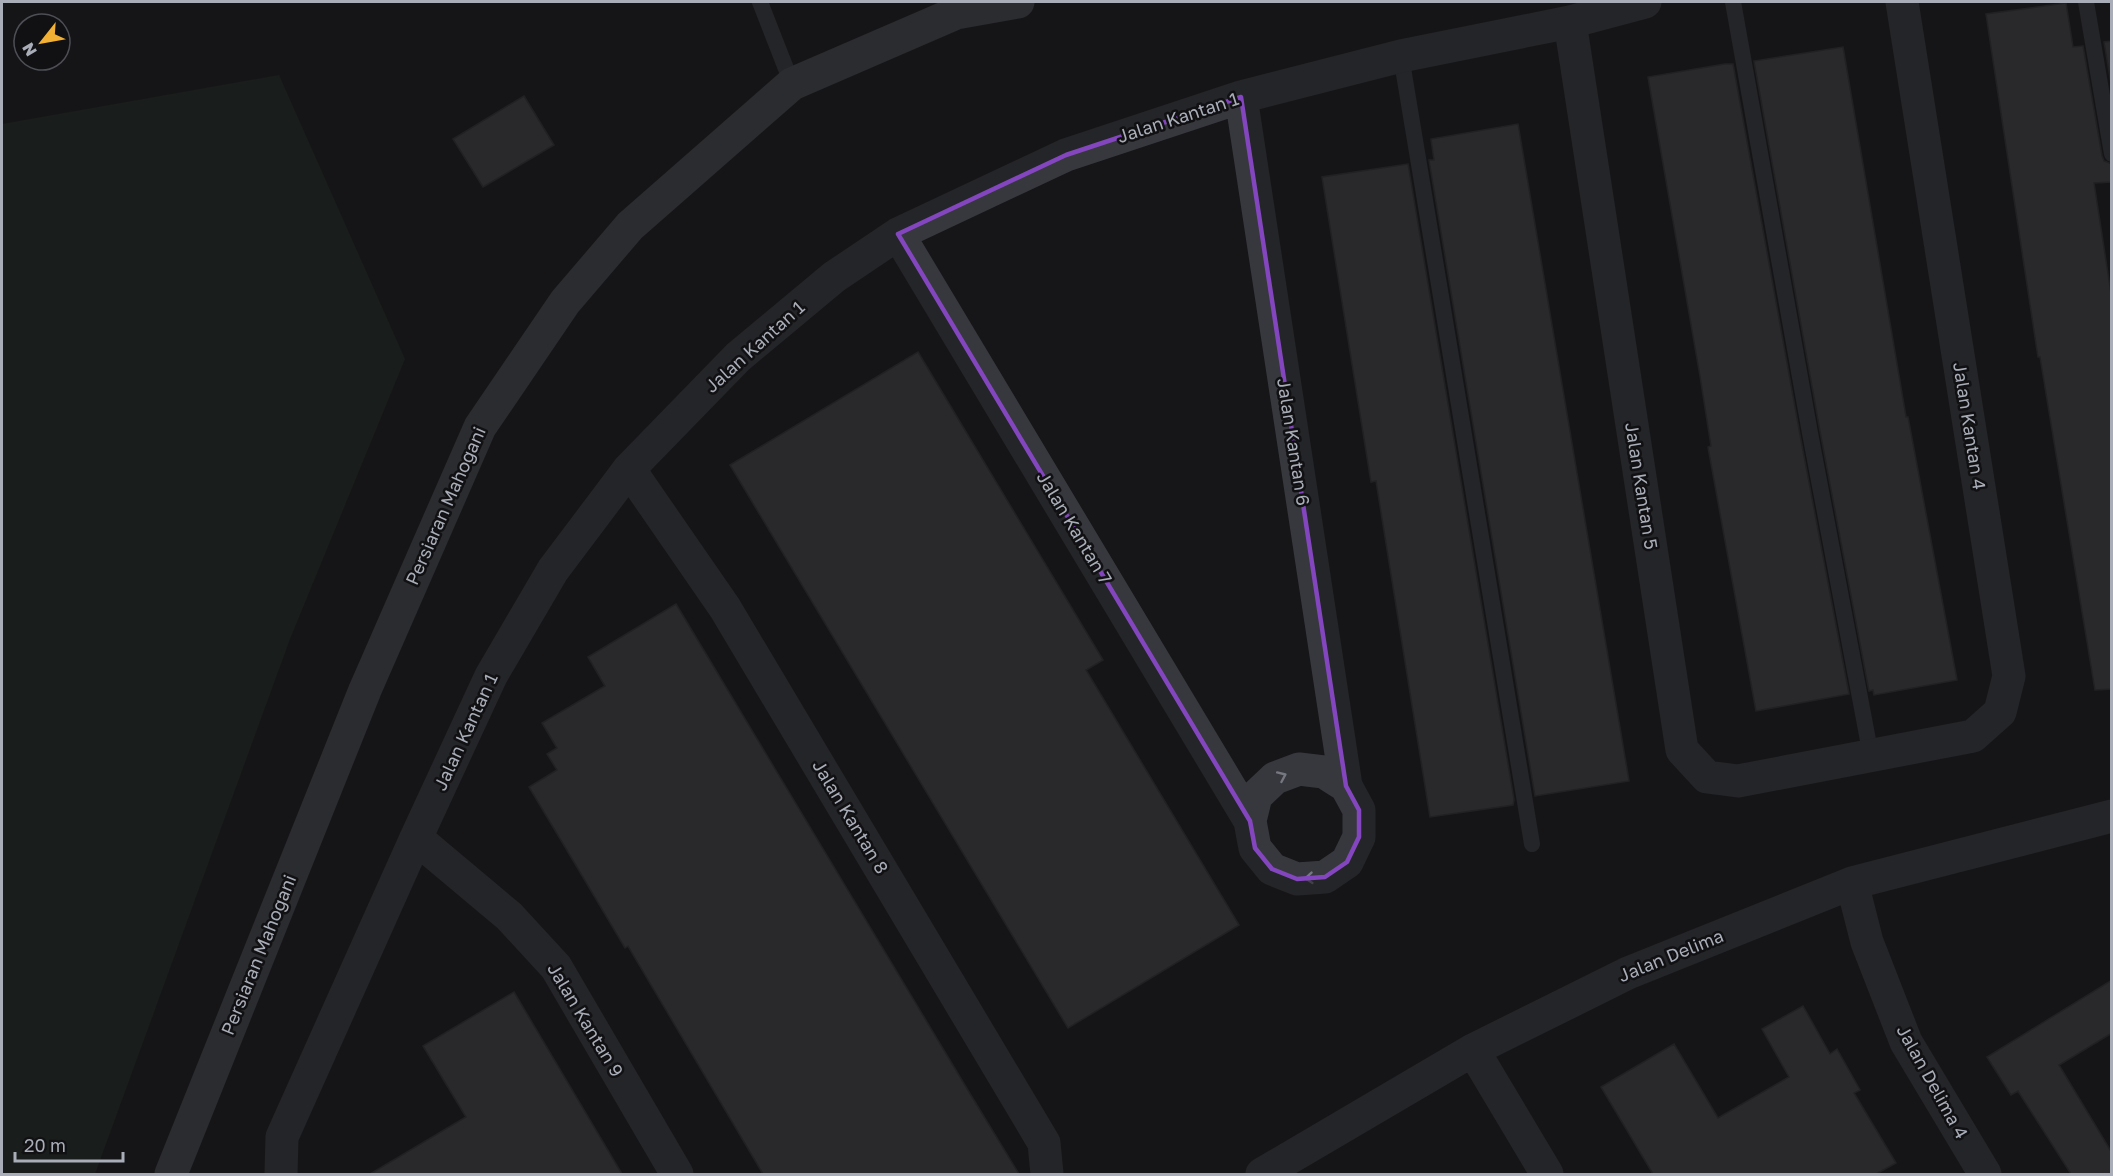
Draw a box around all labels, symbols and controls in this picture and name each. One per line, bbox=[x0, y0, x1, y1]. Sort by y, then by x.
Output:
north arrow bbox=[12, 12, 72, 72]
text: N bbox=[17, 39, 41, 60]
street label: Jalan Kantan 1 bbox=[1114, 87, 1242, 147]
street label: Jalan Kantan 1 bbox=[700, 296, 809, 397]
street label: Jalan Kantan 4 bbox=[1949, 360, 1991, 491]
street label: Jalan Kantan 6 bbox=[1273, 377, 1315, 507]
street label: Jalan Kantan 5 bbox=[1621, 421, 1663, 551]
street label: Persiaran Mahogani bbox=[400, 423, 490, 588]
street label: Jalan Kantan 7 bbox=[1033, 467, 1117, 588]
street label: Jalan Kantan 1 bbox=[428, 669, 502, 794]
street label: Jalan Kantan 8 bbox=[808, 756, 893, 877]
one-way arrow bbox=[1275, 771, 1286, 783]
street label: Persiaran Mahogani bbox=[216, 871, 300, 1038]
one-way arrow bbox=[1304, 872, 1313, 885]
street label: Jalan Delima bbox=[1615, 924, 1726, 986]
street label: Jalan Kantan 9 bbox=[543, 959, 628, 1080]
street label: Jalan Delima 4 bbox=[1892, 1021, 1973, 1142]
scale bar bbox=[15, 1125, 123, 1163]
text: 20 m bbox=[24, 1134, 66, 1156]

